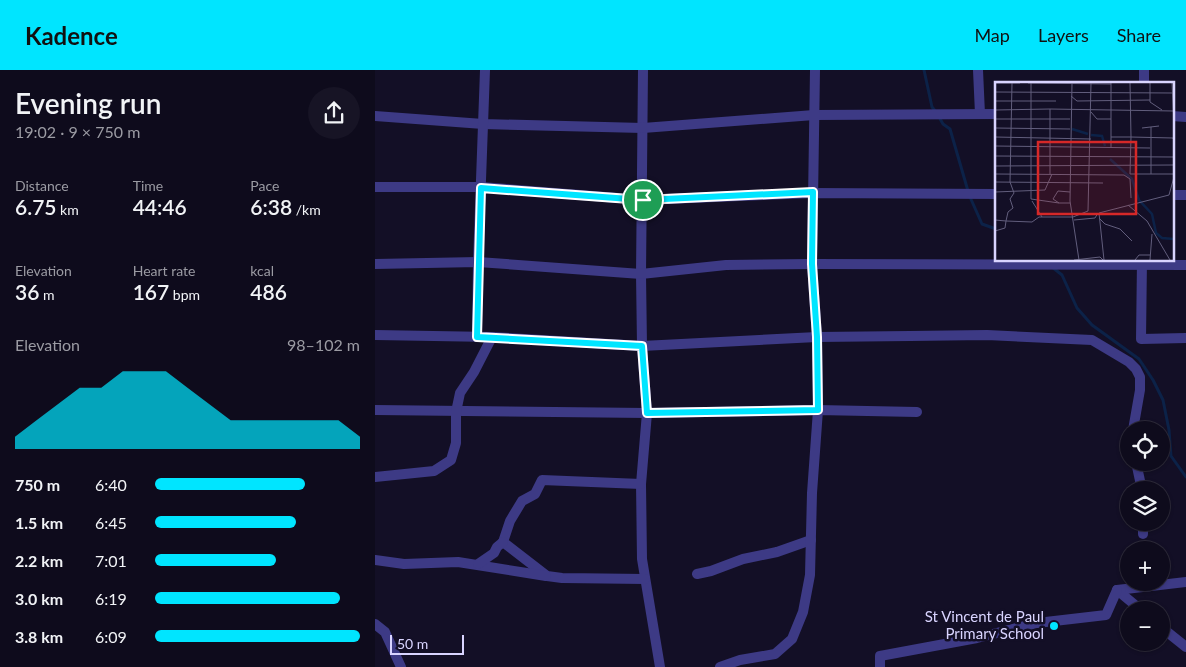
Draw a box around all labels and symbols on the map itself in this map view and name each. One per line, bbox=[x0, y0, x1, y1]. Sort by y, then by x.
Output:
inset map bbox=[995, 82, 1173, 261]
pin bbox=[622, 179, 664, 221]
place label: St Vincent de Paul Primary School bbox=[925, 607, 1044, 642]
marker: St Vincent de Paul Primary School bbox=[1048, 620, 1060, 632]
scale bar bbox=[390, 632, 464, 655]

